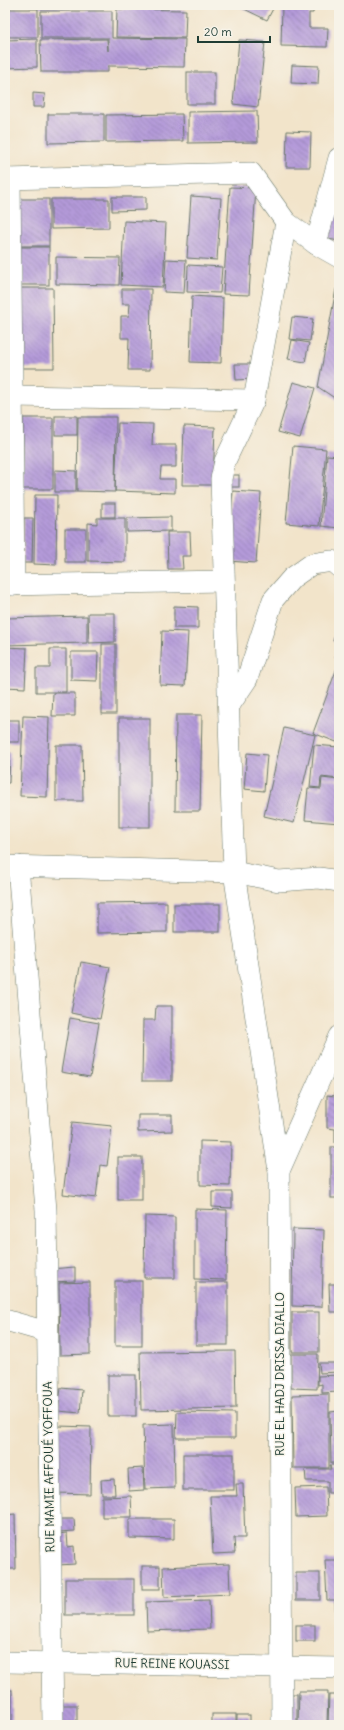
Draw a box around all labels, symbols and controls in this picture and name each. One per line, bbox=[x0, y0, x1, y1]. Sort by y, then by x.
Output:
scale bar bbox=[198, 18, 270, 44]
text: 20 m bbox=[204, 24, 232, 39]
street label: RUE EL HADJ DRISSA DIALLO bbox=[272, 1292, 287, 1456]
street label: RUE MAMIE AFFOUÉ YOFFOUA bbox=[40, 1381, 57, 1553]
street label: RUE REINE KOUASSI bbox=[114, 1655, 230, 1672]

